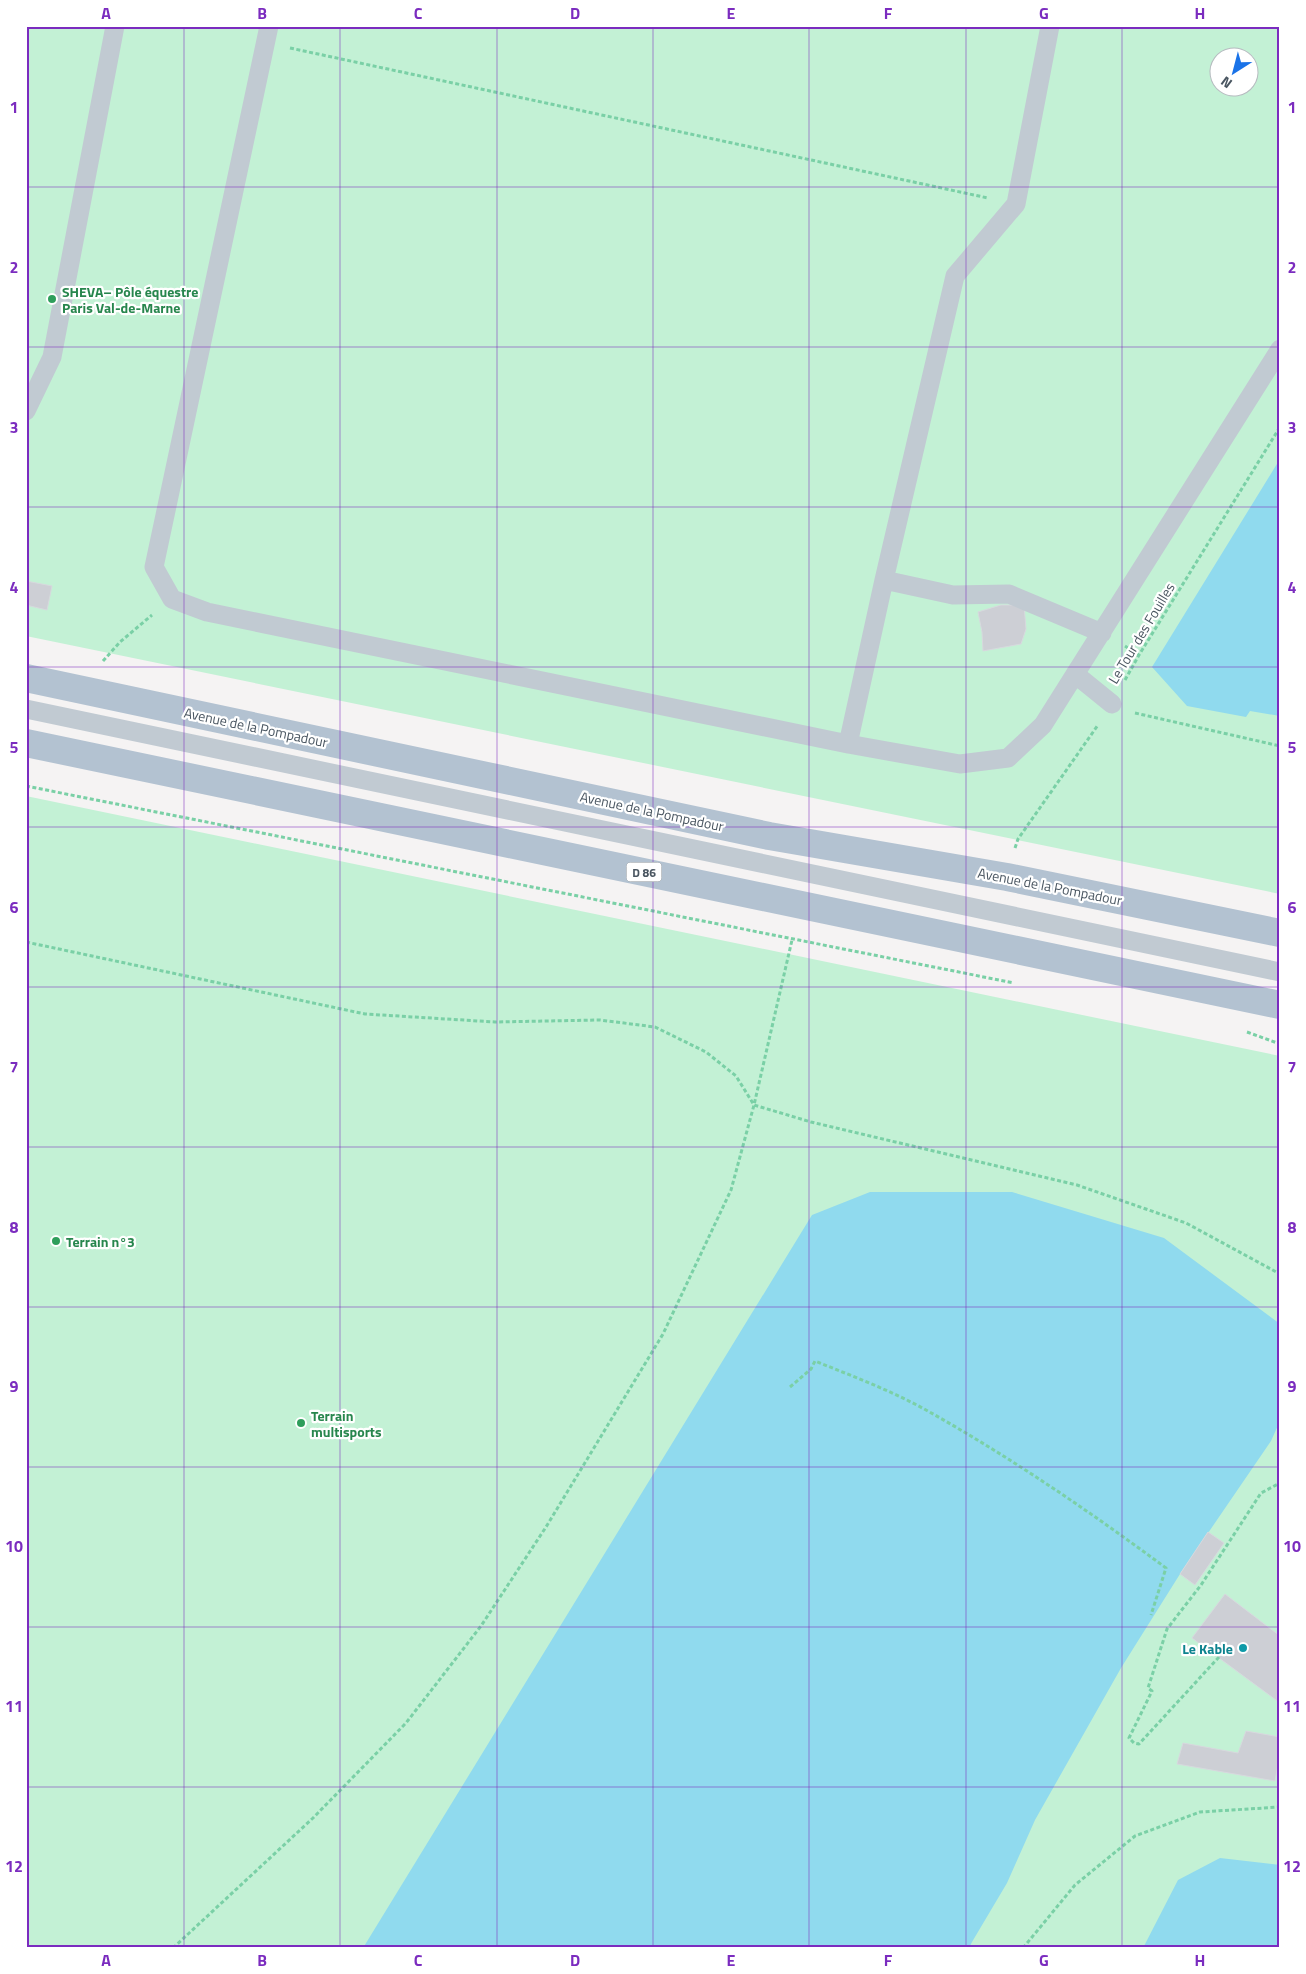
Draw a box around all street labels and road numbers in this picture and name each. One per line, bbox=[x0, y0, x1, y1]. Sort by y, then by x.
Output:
street label: Le Tour des Fouilles bbox=[1102, 578, 1180, 688]
street label: Avenue de la Pompadour bbox=[182, 701, 330, 753]
street label: Avenue de la Pompadour bbox=[578, 785, 726, 837]
road number: D 86 bbox=[626, 862, 662, 882]
street label: Avenue de la Pompadour bbox=[976, 862, 1124, 910]

